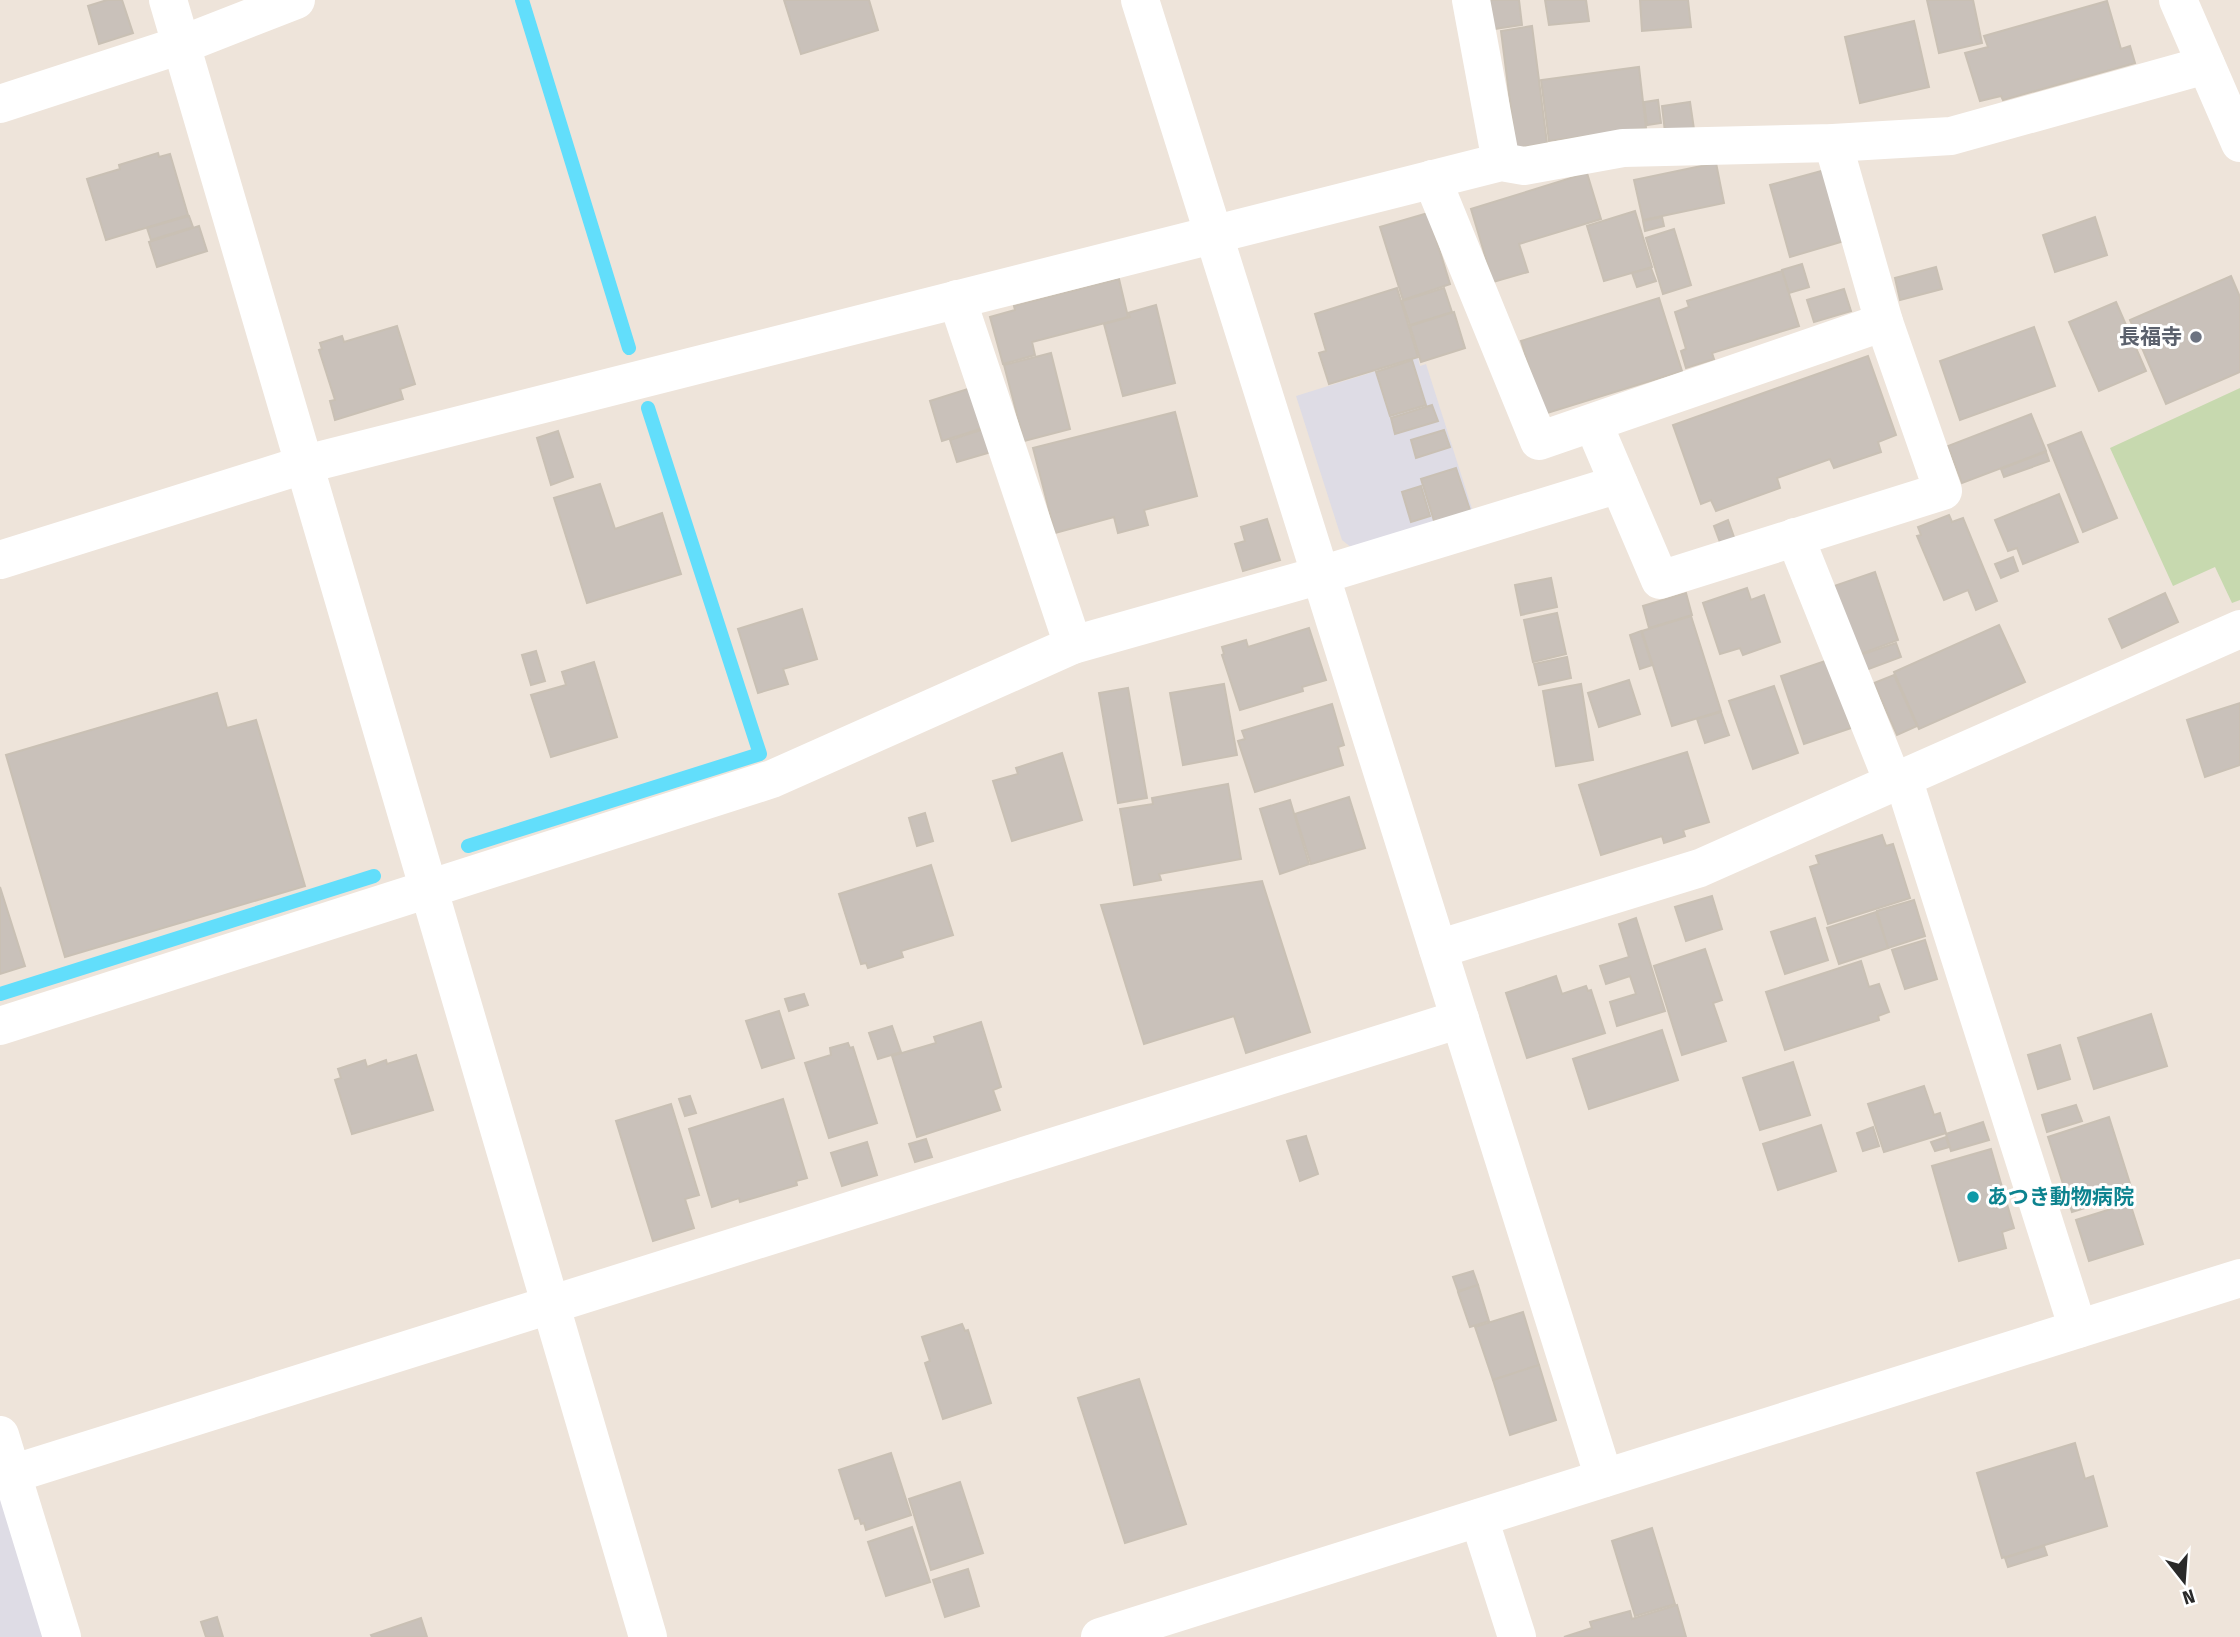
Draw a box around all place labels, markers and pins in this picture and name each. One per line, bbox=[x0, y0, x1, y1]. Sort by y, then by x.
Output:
place label: 長福寺 bbox=[2119, 324, 2182, 350]
marker: 長福寺 bbox=[2188, 329, 2204, 345]
place label: あつき動物病院 bbox=[1987, 1184, 2134, 1210]
marker: あつき動物病院 bbox=[1965, 1189, 1981, 1205]

